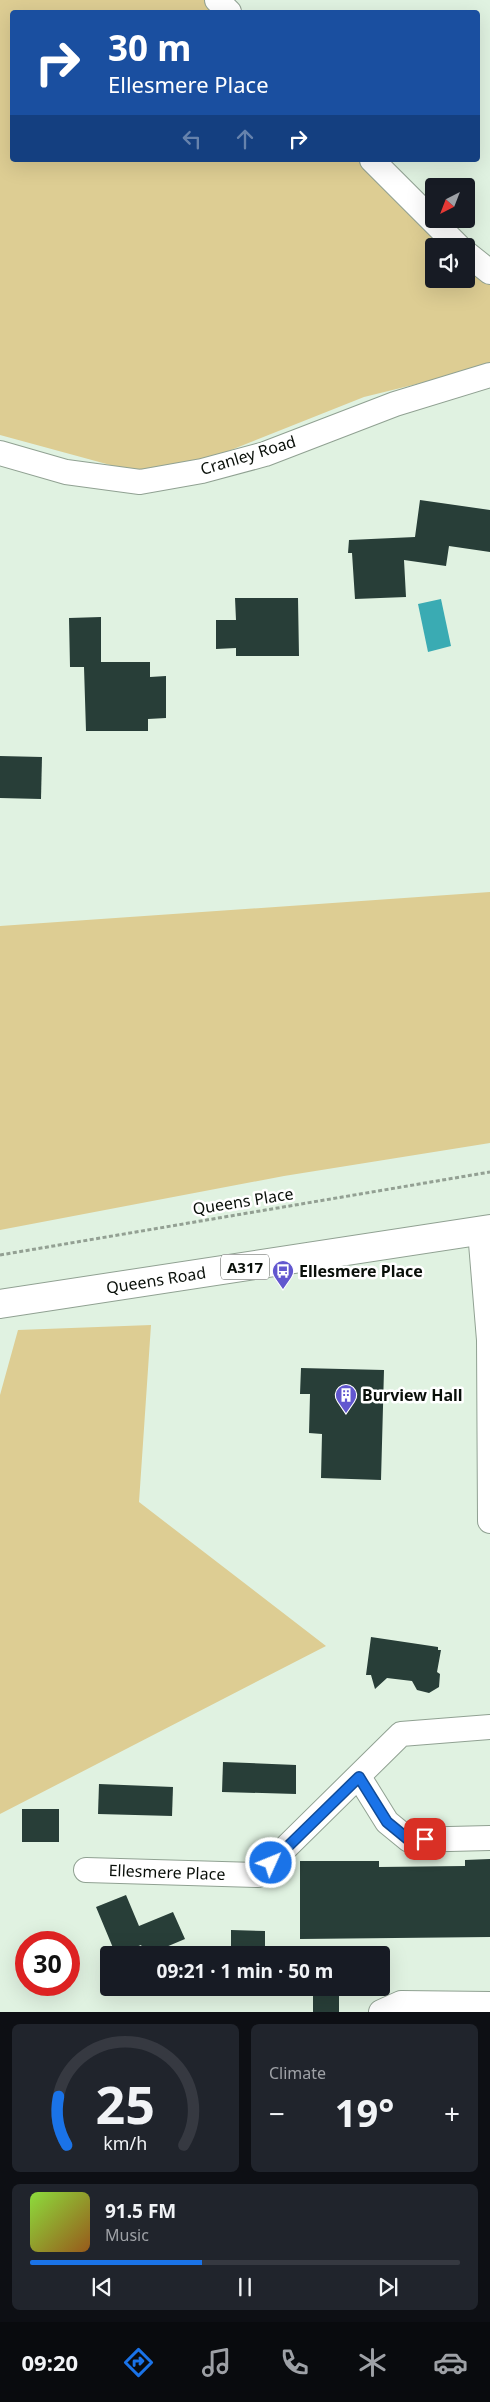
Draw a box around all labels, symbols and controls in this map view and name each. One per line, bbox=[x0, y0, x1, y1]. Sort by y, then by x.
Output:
text: 30 m bbox=[108, 24, 191, 71]
icon: right bbox=[25, 30, 90, 95]
text: Ellesmere Place bbox=[108, 69, 269, 99]
icon: left bbox=[178, 125, 206, 153]
icon: ahead bbox=[231, 125, 259, 153]
icon: right bbox=[284, 125, 312, 153]
north arrow bbox=[425, 178, 475, 228]
map controls bbox=[425, 178, 475, 288]
button: sound bbox=[425, 238, 475, 288]
street label: Cranley Road bbox=[198, 430, 298, 480]
street label: Queens Place bbox=[191, 1182, 295, 1220]
road number: A317 bbox=[221, 1254, 269, 1280]
bus stop icon: Ellesmere Place bbox=[271, 1259, 295, 1290]
place label: Ellesmere Place bbox=[299, 1260, 423, 1282]
street label: Queens Road bbox=[105, 1261, 207, 1299]
building icon: Burview Hall bbox=[334, 1383, 358, 1414]
place label: Burview Hall bbox=[362, 1384, 463, 1406]
pin bbox=[404, 1818, 446, 1860]
icon: arrive bbox=[411, 1825, 439, 1853]
position arrow bbox=[244, 1836, 296, 1888]
street label: Ellesmere Place bbox=[108, 1859, 226, 1885]
speed limit sign: 30 bbox=[15, 1931, 80, 1996]
text: 09:21 · 1 min · 50 m bbox=[157, 1958, 333, 1984]
text: Climate bbox=[269, 2062, 326, 2084]
text: 25 bbox=[96, 2068, 155, 2139]
text: 19° bbox=[335, 2086, 394, 2138]
text: − bbox=[269, 2094, 285, 2132]
text: + bbox=[444, 2094, 460, 2132]
text: km/h bbox=[104, 2131, 147, 2155]
text: 91.5 FM bbox=[105, 2198, 176, 2224]
text: Music bbox=[105, 2224, 149, 2246]
icon: previous bbox=[88, 2273, 116, 2301]
icon: pause bbox=[231, 2273, 259, 2301]
icon: next bbox=[374, 2273, 402, 2301]
icon: directions bbox=[121, 2345, 156, 2380]
icon: music bbox=[199, 2345, 234, 2380]
icon: phone bbox=[277, 2345, 312, 2380]
icon: climate bbox=[355, 2345, 390, 2380]
icon: car bbox=[433, 2345, 468, 2380]
text: 09:20 bbox=[22, 2347, 78, 2377]

